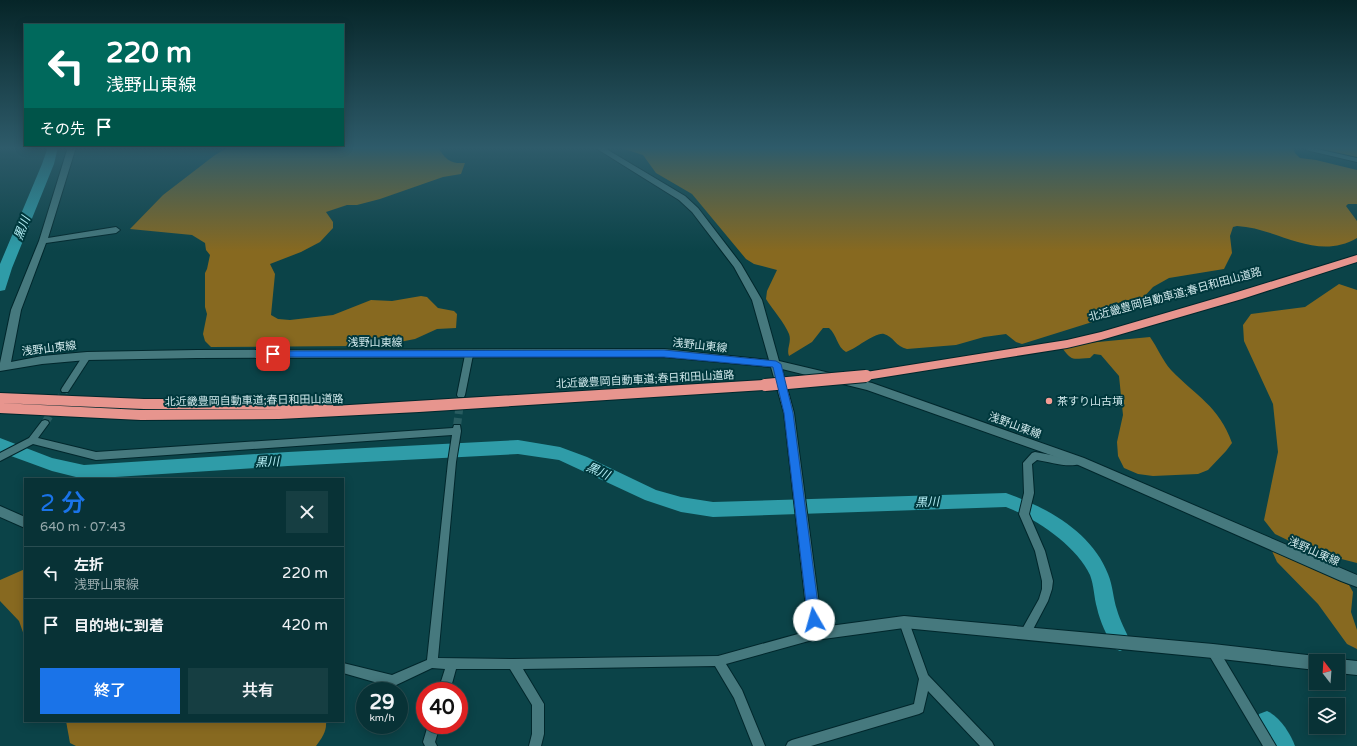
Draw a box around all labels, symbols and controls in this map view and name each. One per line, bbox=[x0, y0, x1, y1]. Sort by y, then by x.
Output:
text: 220 m bbox=[106, 36, 192, 70]
icon: left bbox=[40, 40, 92, 92]
text: 浅野山東線 bbox=[106, 74, 196, 96]
icon: arrive bbox=[93, 116, 115, 138]
text: その先 bbox=[40, 120, 85, 138]
water label: 黒川 bbox=[11, 212, 34, 242]
street label: 北近畿豊岡自動車道;春日和田山道路 bbox=[1087, 265, 1263, 324]
street label: 浅野山東線 bbox=[348, 336, 403, 349]
street label: 浅野山東線 bbox=[672, 336, 728, 355]
pin bbox=[256, 337, 290, 371]
street label: 浅野山東線 bbox=[21, 339, 77, 358]
icon: arrive bbox=[262, 343, 284, 365]
street label: 北近畿豊岡自動車道;春日和田山道路 bbox=[555, 368, 735, 391]
street label: 北近畿豊岡自動車道;春日和田山道路 bbox=[164, 392, 344, 409]
place label: 茶すり山古墳 bbox=[1057, 395, 1123, 408]
marker: 茶すり山古墳 bbox=[1044, 396, 1054, 406]
street label: 浅野山東線 bbox=[987, 410, 1043, 441]
water label: 黒川 bbox=[255, 454, 281, 470]
water label: 黒川 bbox=[584, 460, 614, 483]
text: 2 分 bbox=[40, 489, 85, 518]
button: close bbox=[286, 491, 328, 533]
water label: 黒川 bbox=[915, 495, 941, 509]
text: 640 m · 07:43 bbox=[40, 519, 126, 535]
street label: 浅野山東線 bbox=[1286, 534, 1342, 569]
text: 左折 bbox=[74, 556, 104, 574]
icon: left bbox=[40, 562, 62, 584]
text: 220 m bbox=[282, 564, 328, 582]
text: 浅野山東線 bbox=[74, 577, 139, 593]
position arrow bbox=[793, 599, 835, 641]
icon: arrive bbox=[40, 614, 62, 636]
text: 420 m bbox=[282, 616, 328, 634]
text: 目的地に到着 bbox=[74, 617, 164, 635]
north arrow bbox=[1309, 654, 1345, 690]
map controls bbox=[1309, 654, 1345, 734]
button: 終了 bbox=[40, 668, 180, 714]
button: 共有 bbox=[188, 668, 328, 714]
speed limit sign: 40 bbox=[416, 682, 468, 734]
text: 29 bbox=[369, 691, 395, 715]
button: layers bbox=[1309, 698, 1345, 734]
text: km/h bbox=[369, 712, 395, 724]

